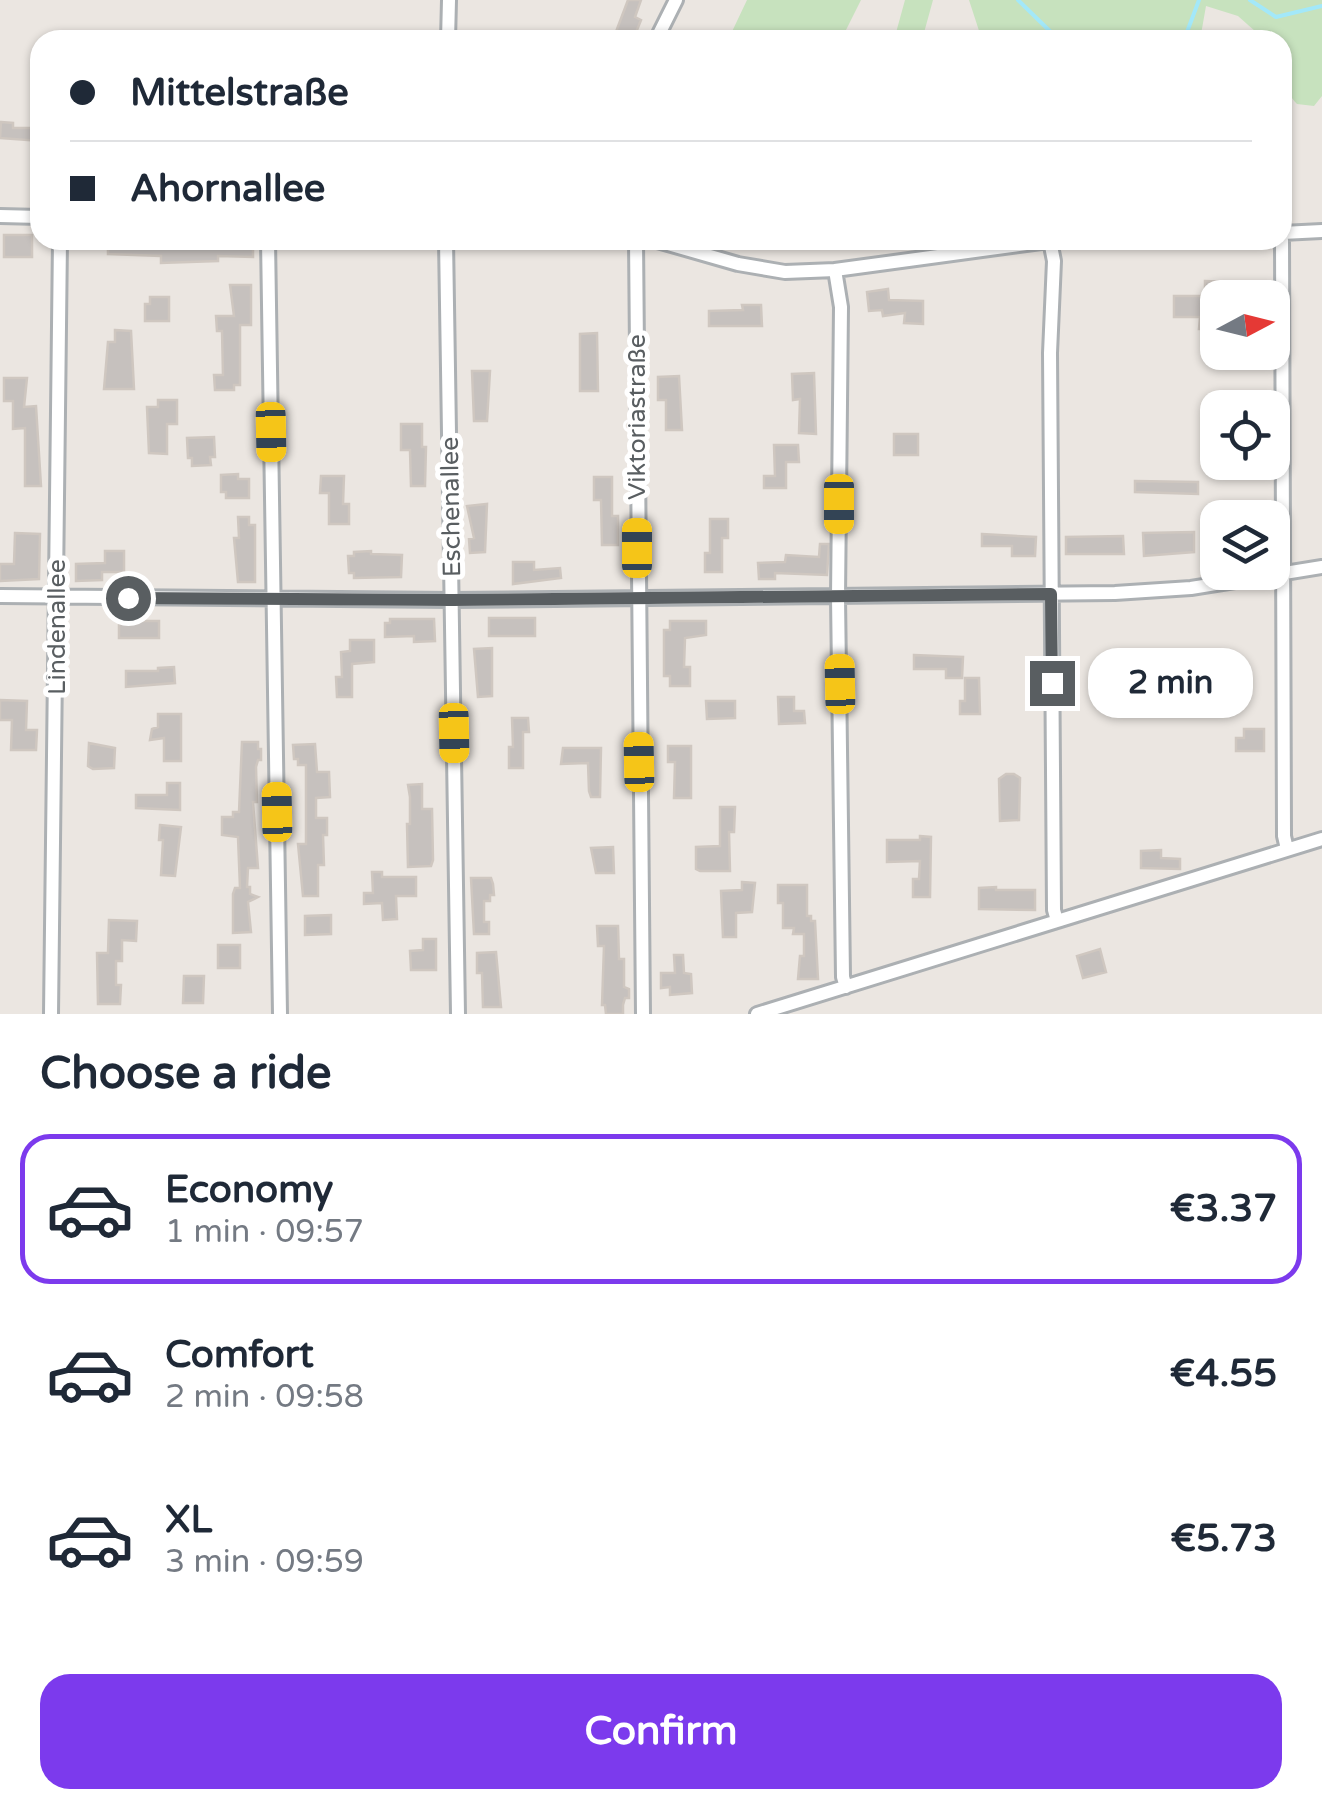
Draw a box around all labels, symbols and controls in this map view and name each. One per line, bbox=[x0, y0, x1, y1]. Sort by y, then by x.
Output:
text: Mittelstraße bbox=[130, 70, 349, 116]
text: Ahornallee bbox=[130, 166, 325, 212]
north arrow bbox=[1200, 280, 1290, 370]
map controls bbox=[1200, 280, 1290, 590]
street label: Viktoriastraße bbox=[622, 334, 652, 500]
button: locate bbox=[1200, 390, 1290, 480]
car bbox=[255, 402, 287, 462]
street label: Eschenallee bbox=[435, 436, 467, 577]
car bbox=[824, 474, 854, 534]
button: layers bbox=[1200, 500, 1290, 590]
car bbox=[622, 518, 652, 578]
street label: Lindenallee bbox=[42, 559, 72, 695]
route start bbox=[106, 576, 151, 621]
callout: 2 min bbox=[1087, 648, 1252, 718]
car bbox=[824, 654, 856, 714]
route end bbox=[1030, 661, 1075, 706]
text: 2 min bbox=[1128, 664, 1213, 702]
car bbox=[438, 703, 470, 763]
car bbox=[623, 732, 655, 792]
car bbox=[261, 782, 293, 842]
text: Choose a ride bbox=[40, 1047, 331, 1101]
icon: car bbox=[45, 1164, 135, 1254]
text: Economy bbox=[165, 1167, 333, 1213]
text: €3.37 bbox=[1170, 1186, 1277, 1232]
text: 1 min · 09:57 bbox=[165, 1213, 364, 1251]
icon: car bbox=[45, 1329, 135, 1419]
text: Comfort bbox=[165, 1332, 314, 1378]
text: €4.55 bbox=[1170, 1351, 1277, 1397]
text: 2 min · 09:58 bbox=[165, 1378, 364, 1416]
icon: car bbox=[45, 1494, 135, 1584]
text: XL bbox=[165, 1497, 212, 1543]
text: €5.73 bbox=[1170, 1516, 1277, 1562]
text: 3 min · 09:59 bbox=[165, 1543, 364, 1581]
button: Confirm bbox=[40, 1674, 1282, 1789]

